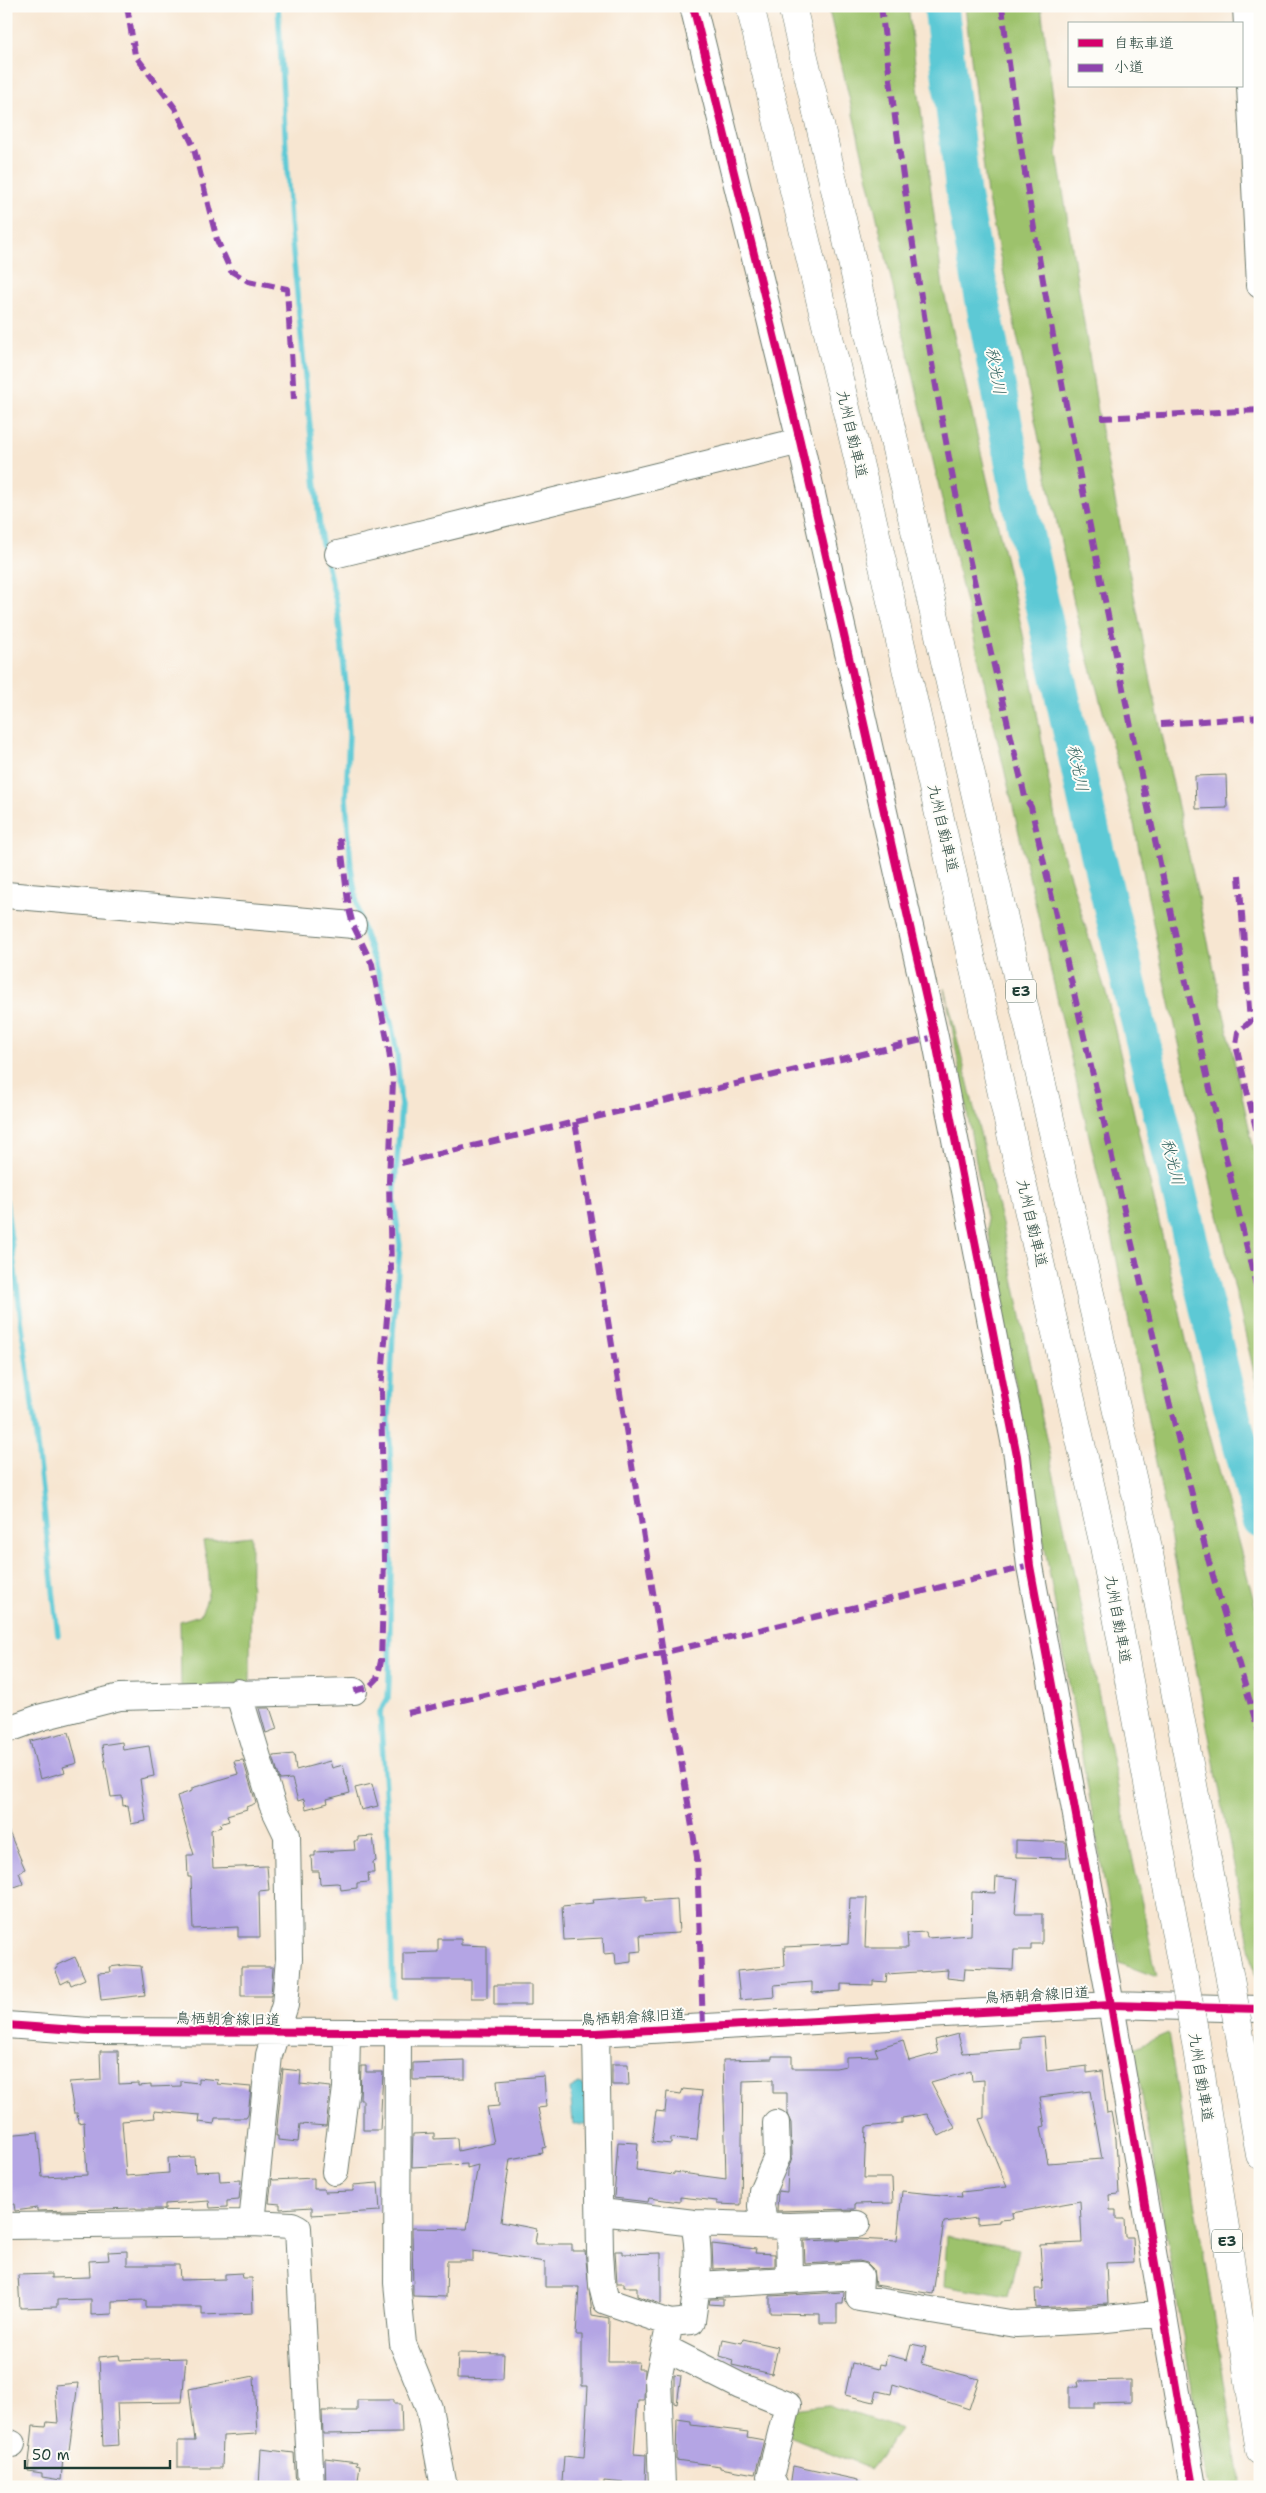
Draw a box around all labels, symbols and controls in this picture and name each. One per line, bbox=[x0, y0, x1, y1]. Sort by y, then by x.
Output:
legend bbox=[1068, 22, 1244, 88]
text: 自転車道 bbox=[1114, 33, 1174, 53]
text: 小道 bbox=[1114, 57, 1144, 77]
water label: 秋光川 bbox=[981, 346, 1011, 396]
street label: 九州自動車道 bbox=[832, 388, 872, 480]
water label: 秋光川 bbox=[1063, 742, 1093, 794]
street label: 九州自動車道 bbox=[923, 782, 963, 874]
road number: E3 bbox=[1006, 979, 1036, 1002]
water label: 秋光川 bbox=[1157, 1136, 1189, 1188]
street label: 九州自動車道 bbox=[1012, 1177, 1052, 1269]
street label: 九州自動車道 bbox=[1100, 1573, 1136, 1665]
street label: 鳥栖朝倉線旧道 bbox=[984, 1982, 1090, 2008]
street label: 鳥栖朝倉線旧道 bbox=[580, 2004, 686, 2030]
street label: 鳥栖朝倉線旧道 bbox=[175, 2008, 281, 2030]
street label: 九州自動車道 bbox=[1184, 2031, 1218, 2123]
road number: E3 bbox=[1212, 2230, 1242, 2252]
scale bar bbox=[25, 2438, 170, 2470]
text: 50 m bbox=[32, 2445, 70, 2465]

